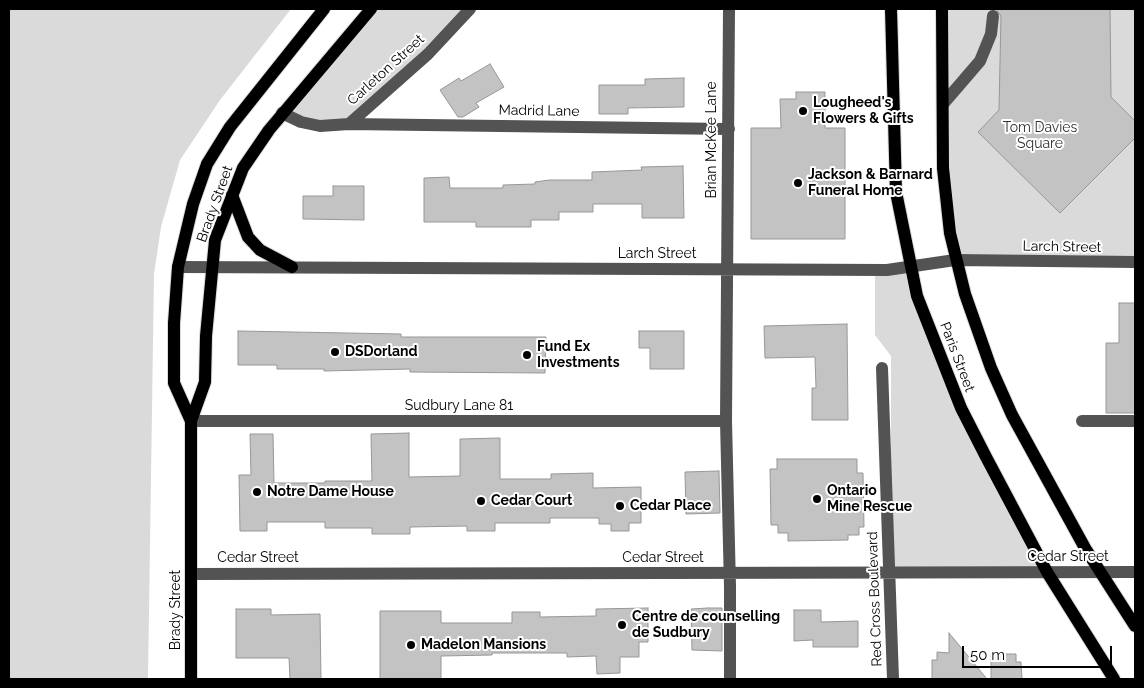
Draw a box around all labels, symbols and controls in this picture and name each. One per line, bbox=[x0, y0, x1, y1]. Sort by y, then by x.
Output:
street label: Carleton Street bbox=[344, 31, 428, 109]
street label: Brian McKee Lane bbox=[704, 81, 720, 199]
place label: Lougheed's Flowers & Gifts bbox=[813, 95, 914, 128]
street label: Madrid Lane bbox=[498, 102, 580, 120]
marker: Lougheed's Flowers & Gifts bbox=[797, 105, 809, 117]
park label: Tom Davies Square bbox=[1003, 120, 1077, 152]
street label: Brady Street bbox=[193, 163, 237, 245]
place label: Jackson & Barnard Funeral Home bbox=[808, 167, 933, 200]
marker: Jackson & Barnard Funeral Home bbox=[792, 177, 804, 189]
street label: Larch Street bbox=[1023, 238, 1101, 256]
street label: Larch Street bbox=[618, 246, 696, 262]
street label: Paris Street bbox=[936, 320, 978, 394]
place label: Fund Ex Investments bbox=[537, 339, 620, 372]
place label: DSDorland bbox=[345, 344, 417, 360]
marker: DSDorland bbox=[329, 346, 341, 358]
marker: Fund Ex Investments bbox=[521, 349, 533, 361]
street label: Sudbury Lane 81 bbox=[405, 398, 513, 414]
place label: Ontario Mine Rescue bbox=[827, 483, 912, 516]
place label: Notre Dame House bbox=[267, 484, 394, 500]
marker: Notre Dame House bbox=[251, 486, 263, 498]
place label: Cedar Court bbox=[491, 493, 572, 509]
marker: Ontario Mine Rescue bbox=[811, 493, 823, 505]
marker: Cedar Court bbox=[475, 495, 487, 507]
place label: Cedar Place bbox=[630, 498, 711, 514]
marker: Cedar Place bbox=[614, 500, 626, 512]
street label: Red Cross Boulevard bbox=[864, 531, 886, 667]
street label: Cedar Street bbox=[1027, 549, 1109, 565]
street label: Cedar Street bbox=[217, 550, 299, 566]
street label: Cedar Street bbox=[622, 550, 704, 566]
street label: Brady Street bbox=[168, 570, 184, 650]
place label: Centre de counselling de Sudbury bbox=[632, 609, 780, 642]
marker: Centre de counselling de Sudbury bbox=[616, 619, 628, 631]
scale bar bbox=[964, 636, 1114, 668]
place label: Madelon Mansions bbox=[421, 637, 546, 653]
marker: Madelon Mansions bbox=[405, 639, 417, 651]
text: 50 m bbox=[970, 646, 1005, 664]

